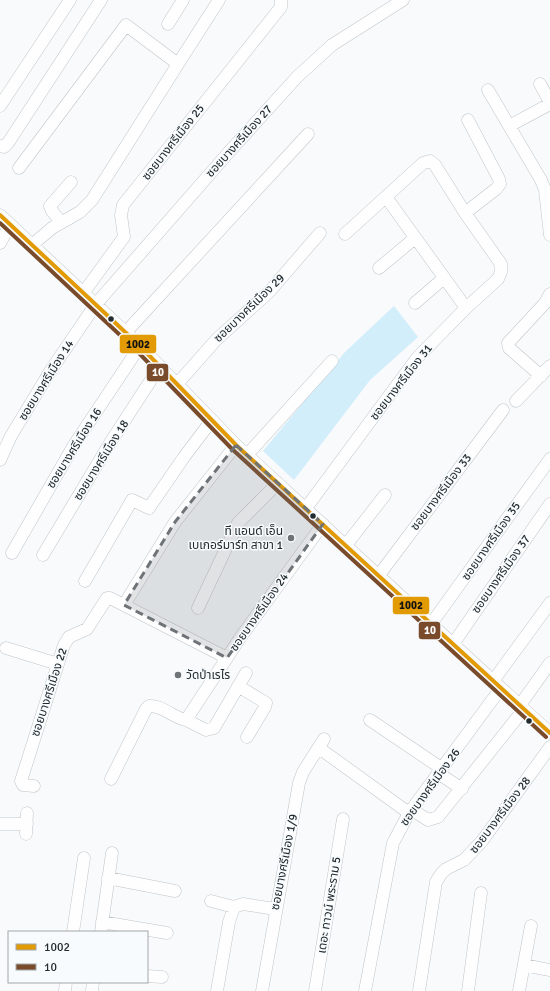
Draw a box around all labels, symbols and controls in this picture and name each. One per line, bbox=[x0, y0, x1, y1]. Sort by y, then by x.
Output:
street label: ซอยบางศรีเมือง 25 bbox=[139, 101, 208, 183]
street label: ซอยบางศรีเมือง 27 bbox=[203, 102, 276, 181]
street label: ซอยบางศรีเมือง 29 bbox=[211, 271, 288, 346]
unlabelled marker bbox=[106, 314, 116, 324]
line badge: 1002 bbox=[119, 334, 157, 354]
street label: ซอยบางศรีเมือง 14 bbox=[16, 337, 78, 423]
text: 1002 bbox=[126, 338, 150, 351]
street label: ซอยบางศรีเมือง 31 bbox=[367, 341, 436, 423]
line badge: 10 bbox=[146, 363, 169, 382]
text: 10 bbox=[152, 366, 164, 379]
street label: ซอยบางศรีเมือง 16 bbox=[44, 405, 105, 491]
street label: ซอยบางศรีเมือง 18 bbox=[71, 417, 132, 503]
street label: ซอยบางศรีเมือง 33 bbox=[408, 451, 475, 534]
street label: ซอยบางศรีเมือง 35 bbox=[459, 499, 524, 583]
unlabelled marker bbox=[308, 511, 318, 521]
place label: ที แอนด์ เอ็น เบเกอร์มาร์ท สาขา 1 bbox=[189, 524, 283, 553]
street label: ซอยบางศรีเมือง 37 bbox=[469, 532, 534, 616]
marker: ที แอนด์ เอ็น เบเกอร์มาร์ท สาขา 1 bbox=[286, 533, 296, 543]
street label: ซอยบางศรีเมือง 24 bbox=[227, 570, 292, 654]
line badge: 1002 bbox=[392, 596, 430, 615]
text: 1002 bbox=[399, 599, 423, 612]
line badge: 10 bbox=[418, 621, 441, 640]
text: 10 bbox=[424, 624, 436, 637]
street label: ซอยบางศรีเมือง 22 bbox=[28, 646, 71, 738]
place label: วัดป่าเรไร bbox=[186, 668, 230, 683]
marker: วัดป่าเรไร bbox=[173, 670, 183, 680]
unlabelled marker bbox=[524, 716, 534, 726]
street label: ซอยบางศรีเมือง 26 bbox=[397, 745, 464, 829]
street label: ซอยบางศรีเมือง 28 bbox=[467, 774, 534, 857]
street label: ซอยบางศรีเมือง 1/9 bbox=[268, 813, 301, 911]
street label: เดอะ ทาวน์ พระราม 5 bbox=[314, 856, 345, 955]
legend bbox=[8, 931, 148, 983]
text: 1002 bbox=[44, 940, 70, 955]
text: 10 bbox=[44, 960, 57, 975]

